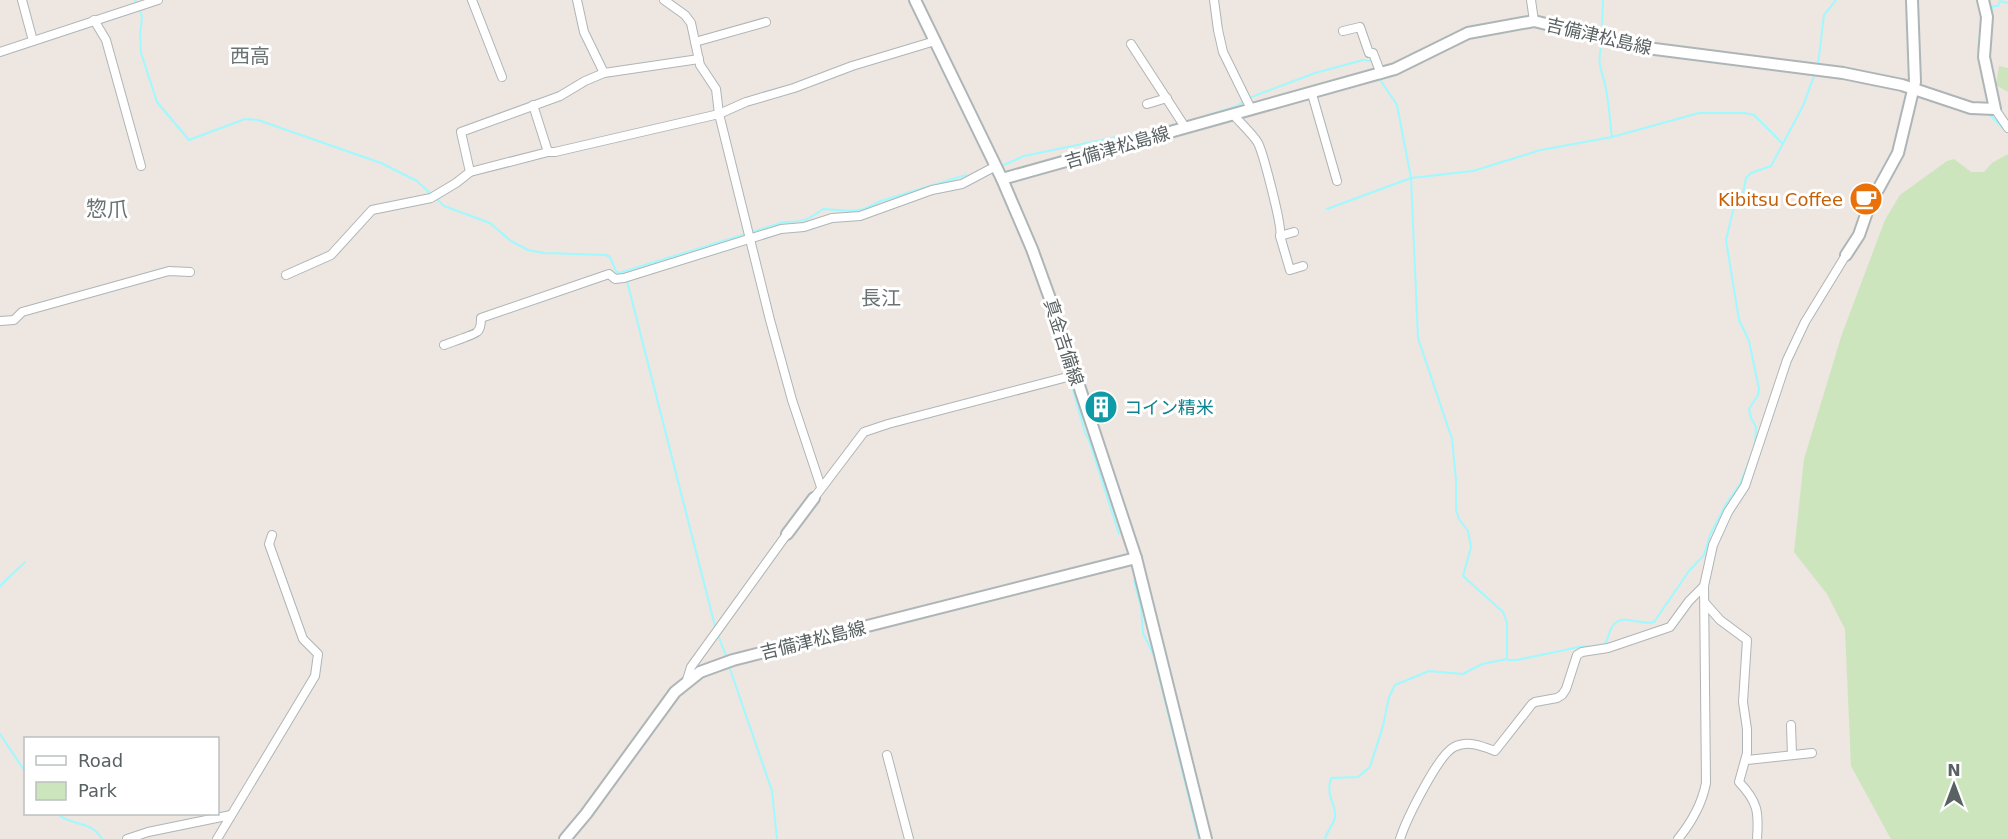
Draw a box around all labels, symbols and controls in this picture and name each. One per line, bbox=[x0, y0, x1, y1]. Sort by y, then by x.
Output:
street label: 吉備津松島線 bbox=[1544, 14, 1654, 58]
district label: 西高 bbox=[230, 44, 270, 68]
street label: 吉備津松島線 bbox=[1062, 122, 1172, 172]
cafe icon: Kibitsu Coffee bbox=[1848, 181, 1884, 217]
place label: Kibitsu Coffee bbox=[1718, 189, 1843, 210]
district label: 惣爪 bbox=[86, 197, 128, 221]
district label: 長江 bbox=[861, 286, 901, 310]
street label: 真金吉備線 bbox=[1040, 296, 1088, 388]
building icon: コイン精米 bbox=[1083, 389, 1119, 425]
place label: コイン精米 bbox=[1124, 397, 1214, 418]
street label: 吉備津松島線 bbox=[758, 617, 868, 663]
legend bbox=[24, 737, 219, 815]
text: Road bbox=[78, 750, 123, 771]
north arrow bbox=[1924, 755, 1984, 815]
text: N bbox=[1947, 761, 1961, 780]
text: Park bbox=[78, 780, 117, 801]

